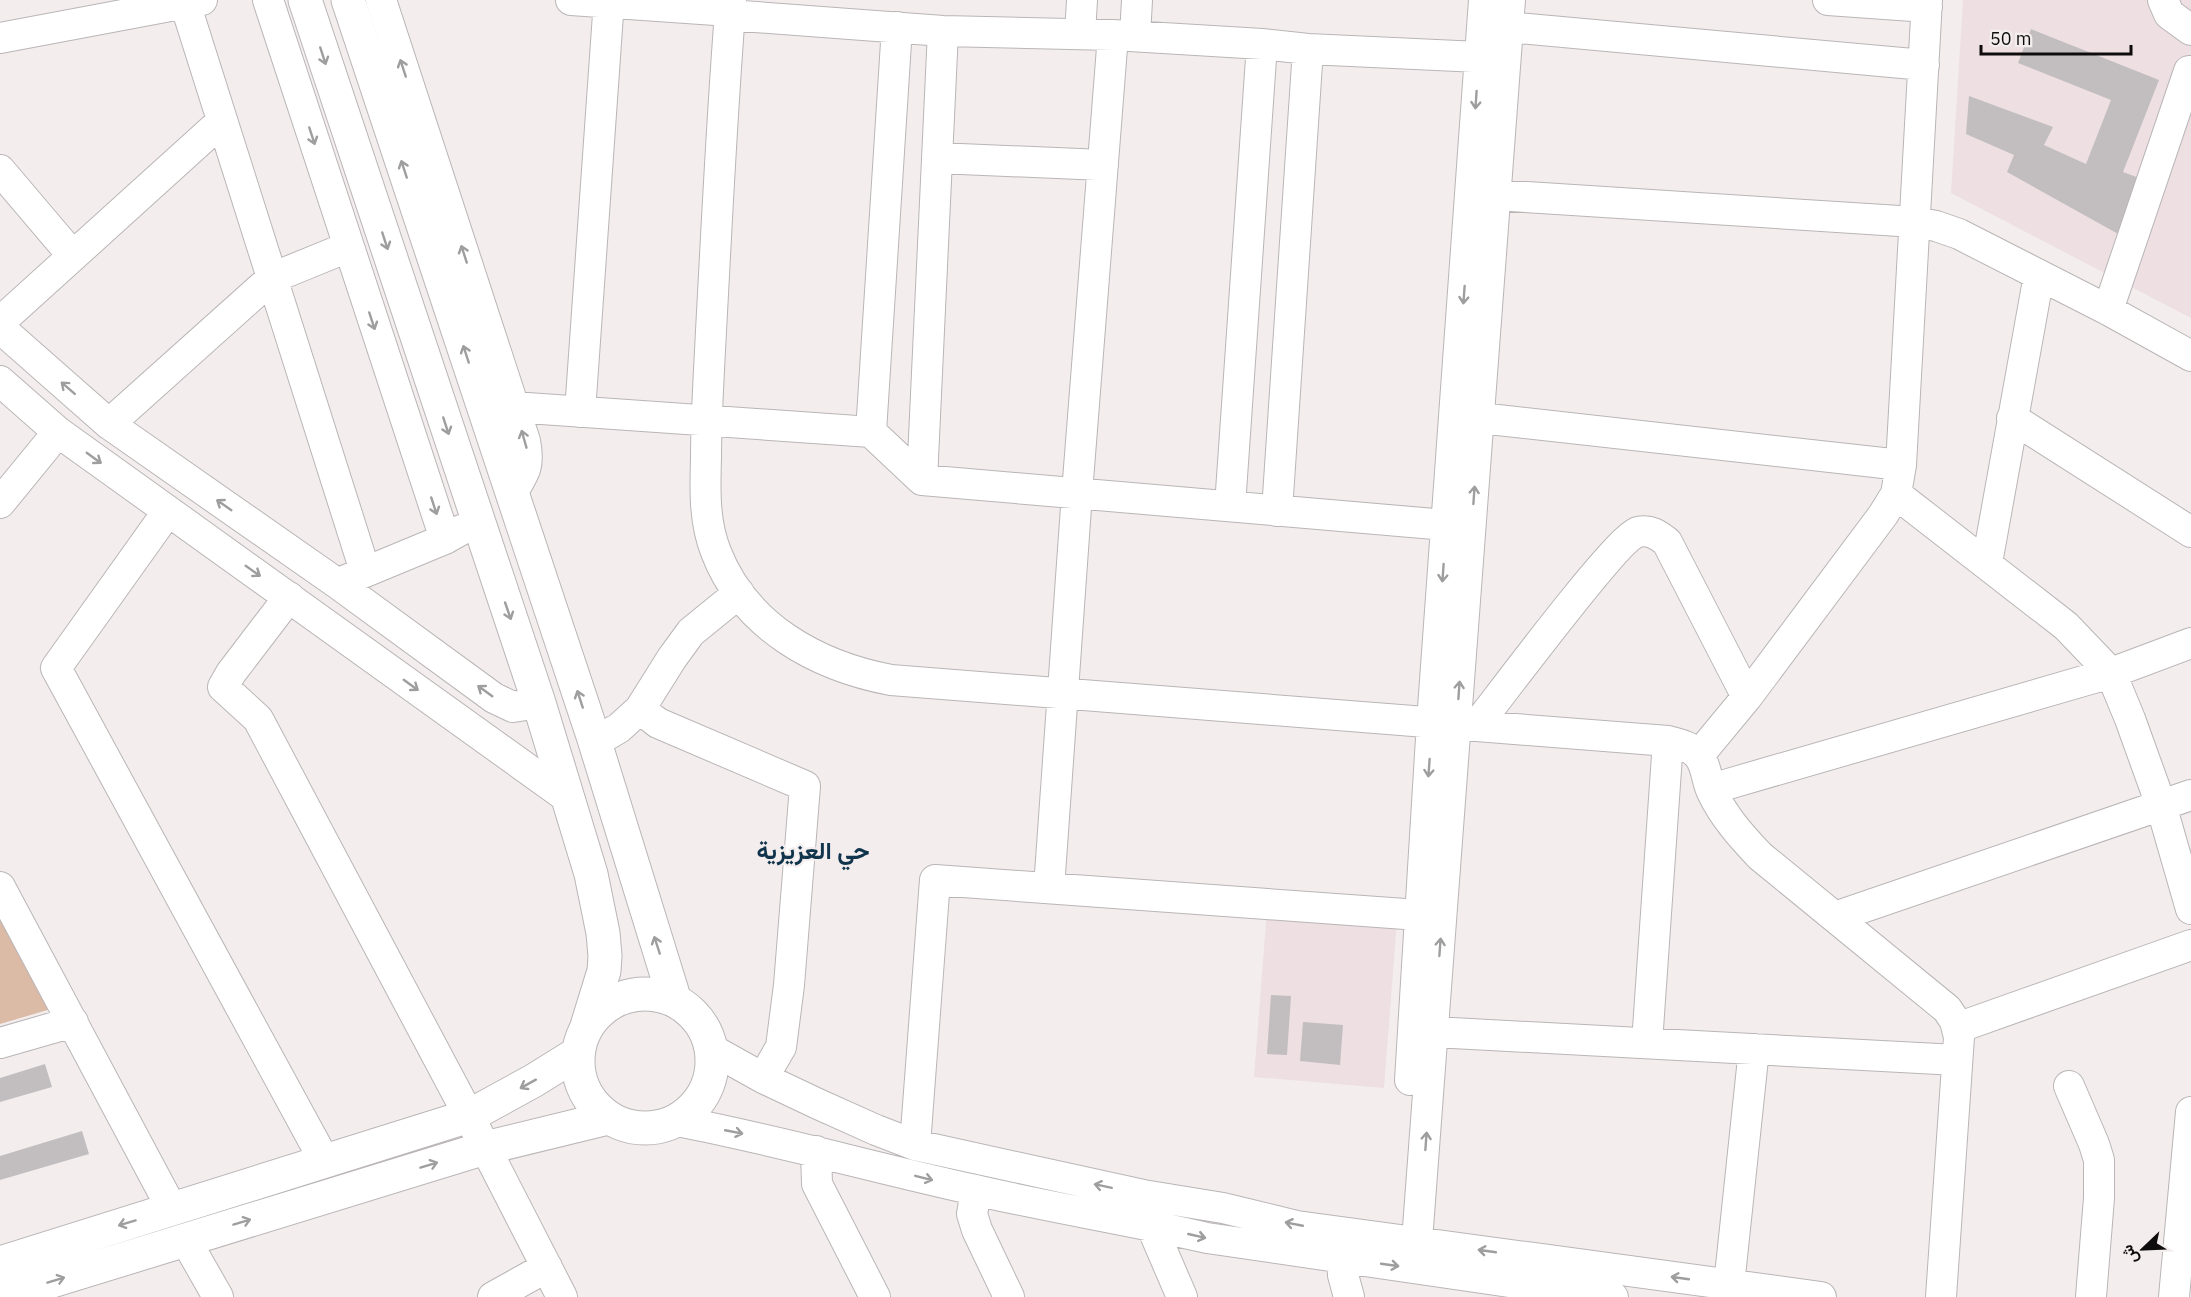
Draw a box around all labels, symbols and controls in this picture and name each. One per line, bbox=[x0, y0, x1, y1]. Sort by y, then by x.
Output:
scale bar bbox=[1981, 18, 2131, 56]
text: 50 m bbox=[1990, 27, 2032, 50]
one-way arrow bbox=[319, 46, 330, 65]
one-way arrow bbox=[397, 59, 408, 78]
one-way arrow bbox=[1471, 90, 1482, 110]
one-way arrow bbox=[307, 126, 318, 145]
one-way arrow bbox=[398, 160, 409, 179]
one-way arrow bbox=[380, 231, 391, 250]
one-way arrow bbox=[457, 245, 468, 264]
one-way arrow bbox=[1458, 284, 1469, 304]
one-way arrow bbox=[368, 311, 379, 330]
one-way arrow bbox=[460, 345, 471, 364]
one-way arrow bbox=[61, 381, 76, 395]
one-way arrow bbox=[441, 416, 452, 435]
one-way arrow bbox=[518, 430, 529, 449]
one-way arrow bbox=[85, 452, 101, 464]
one-way arrow bbox=[1469, 486, 1480, 506]
one-way arrow bbox=[429, 496, 440, 515]
one-way arrow bbox=[216, 499, 232, 511]
one-way arrow bbox=[1437, 563, 1448, 583]
one-way arrow bbox=[244, 565, 260, 577]
one-way arrow bbox=[503, 601, 514, 620]
one-way arrow bbox=[403, 679, 419, 691]
one-way arrow bbox=[1454, 680, 1465, 700]
one-way arrow bbox=[478, 685, 494, 697]
one-way arrow bbox=[574, 690, 585, 709]
one-way arrow bbox=[1424, 757, 1435, 777]
district label: حي العزيزية bbox=[757, 834, 870, 871]
one-way arrow bbox=[651, 936, 662, 955]
one-way arrow bbox=[1435, 937, 1446, 957]
one-way arrow bbox=[520, 1078, 537, 1090]
one-way arrow bbox=[724, 1127, 744, 1138]
one-way arrow bbox=[1420, 1132, 1431, 1152]
one-way arrow bbox=[419, 1159, 438, 1170]
one-way arrow bbox=[914, 1172, 933, 1184]
one-way arrow bbox=[1094, 1180, 1113, 1191]
one-way arrow bbox=[233, 1216, 252, 1227]
one-way arrow bbox=[1285, 1218, 1304, 1229]
one-way arrow bbox=[117, 1219, 136, 1230]
north arrow bbox=[2113, 1219, 2173, 1279]
one-way arrow bbox=[1187, 1230, 1206, 1242]
text: ش bbox=[2116, 1242, 2142, 1268]
one-way arrow bbox=[1478, 1246, 1497, 1257]
one-way arrow bbox=[1379, 1260, 1399, 1271]
one-way arrow bbox=[46, 1273, 65, 1284]
one-way arrow bbox=[1671, 1273, 1691, 1284]

